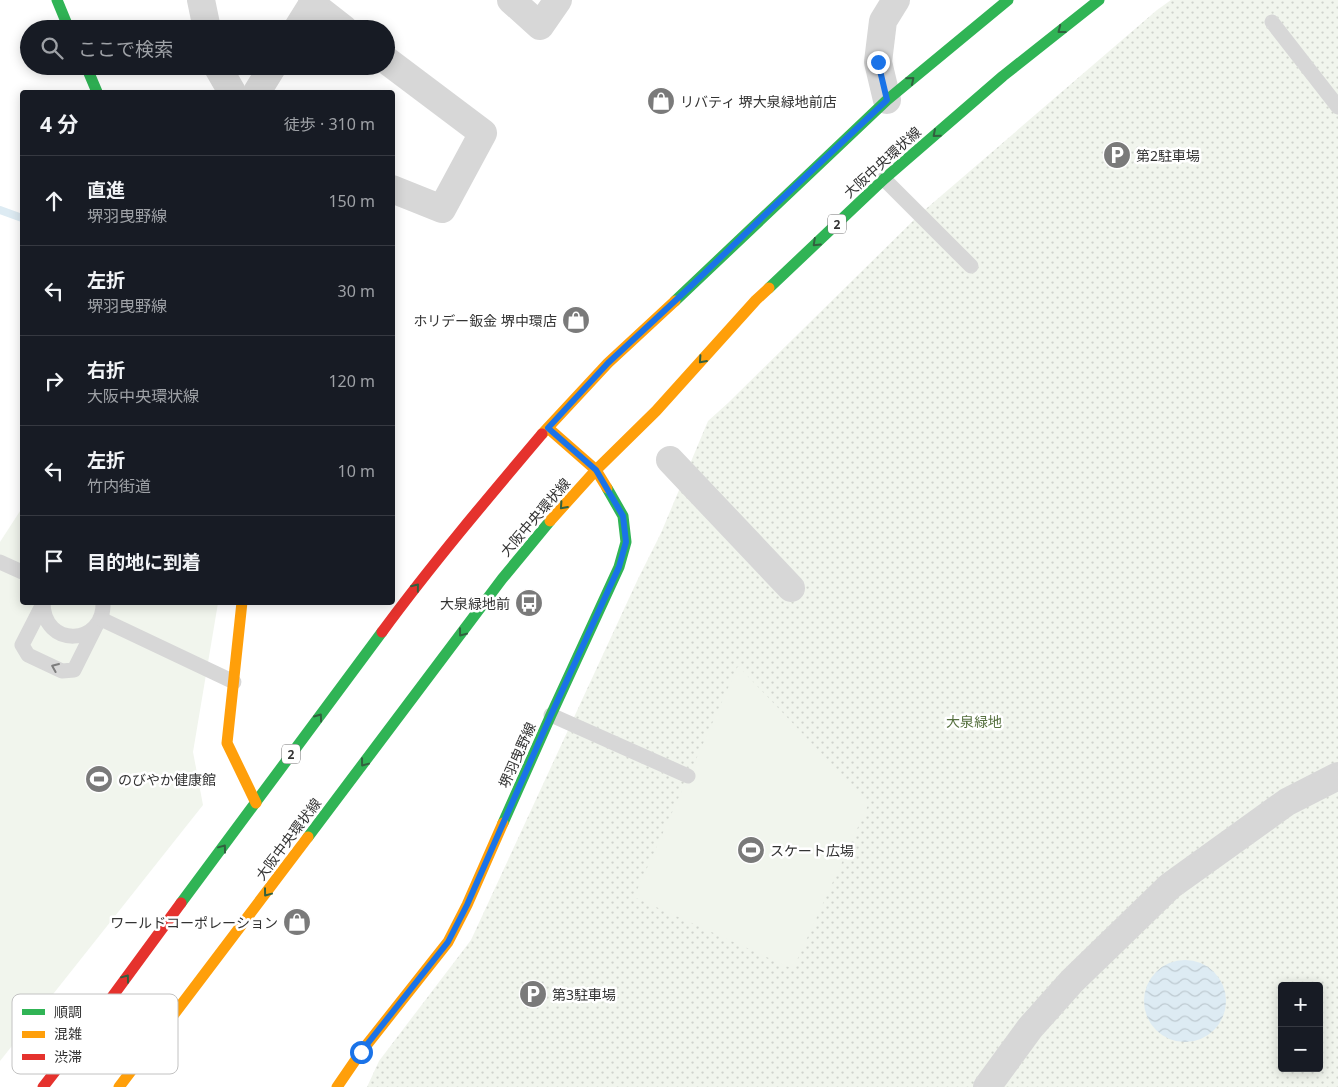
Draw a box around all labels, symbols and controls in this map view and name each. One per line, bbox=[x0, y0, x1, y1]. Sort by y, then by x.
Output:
search box bbox=[20, 20, 395, 75]
one-way arrow bbox=[1058, 25, 1067, 33]
icon: search bbox=[38, 34, 66, 62]
text: ここで検索 bbox=[78, 36, 173, 62]
route end bbox=[867, 51, 890, 74]
one-way arrow bbox=[905, 78, 914, 86]
shop icon: リバティ 堺大泉緑地前店 bbox=[646, 86, 676, 116]
place label: リバティ 堺大泉緑地前店 bbox=[680, 92, 837, 111]
text: 4 分 bbox=[40, 110, 78, 138]
text: 徒歩 · 310 m bbox=[284, 113, 375, 135]
street label: 大阪中央環状線 bbox=[839, 122, 925, 202]
one-way arrow bbox=[932, 128, 941, 137]
parking icon: 第2駐車場 bbox=[1102, 140, 1132, 170]
place label: 第2駐車場 bbox=[1136, 146, 1200, 165]
text: 直進 bbox=[87, 177, 125, 203]
icon: ahead bbox=[40, 187, 68, 215]
text: 150 m bbox=[328, 190, 375, 212]
text: 堺羽曳野線 bbox=[87, 205, 167, 227]
road number: 2 bbox=[828, 214, 846, 233]
one-way arrow bbox=[812, 237, 821, 246]
text: 左折 bbox=[87, 267, 125, 293]
icon: left bbox=[40, 277, 68, 305]
text: 30 m bbox=[338, 280, 375, 302]
text: 堺羽曳野線 bbox=[87, 295, 167, 317]
shop icon: ホリデー鈑金 堺中環店 bbox=[561, 305, 591, 335]
place label: ホリデー鈑金 堺中環店 bbox=[413, 311, 557, 330]
one-way arrow bbox=[699, 354, 708, 363]
text: 右折 bbox=[87, 357, 125, 383]
icon: right bbox=[40, 367, 68, 395]
text: 120 m bbox=[328, 370, 375, 392]
text: 大阪中央環状線 bbox=[87, 385, 199, 407]
text: 左折 bbox=[87, 447, 125, 473]
icon: left bbox=[40, 457, 68, 485]
text: 10 m bbox=[338, 460, 375, 482]
street label: 大阪中央環状線 bbox=[496, 474, 574, 560]
text: 竹内街道 bbox=[87, 475, 151, 497]
one-way arrow bbox=[560, 501, 569, 510]
icon: arrive bbox=[40, 547, 68, 575]
text: 目的地に到着 bbox=[87, 549, 201, 575]
one-way arrow bbox=[411, 584, 419, 593]
bus stop icon: 大泉緑地前 bbox=[514, 588, 544, 618]
place label: 大泉緑地前 bbox=[440, 594, 510, 613]
one-way arrow bbox=[459, 627, 467, 636]
one-way arrow bbox=[51, 663, 60, 674]
park label: 大泉緑地 bbox=[946, 712, 1002, 731]
one-way arrow bbox=[313, 713, 322, 723]
street label: 堺羽曳野線 bbox=[494, 719, 540, 791]
road number: 2 bbox=[282, 744, 300, 764]
one-way arrow bbox=[361, 757, 370, 767]
sports icon: のびやか健康館 bbox=[84, 764, 114, 794]
place label: のびやか健康館 bbox=[118, 770, 216, 789]
street label: 大阪中央環状線 bbox=[251, 794, 325, 884]
sports icon: スケート広場 bbox=[736, 835, 766, 865]
place label: スケート広場 bbox=[770, 841, 854, 860]
one-way arrow bbox=[217, 845, 225, 854]
one-way arrow bbox=[264, 887, 272, 896]
shop icon: ワールドコーポレーション bbox=[282, 907, 312, 937]
place label: ワールドコーポレーション bbox=[110, 913, 278, 932]
one-way arrow bbox=[120, 975, 128, 984]
parking icon: 第3駐車場 bbox=[518, 979, 548, 1009]
map controls bbox=[1278, 982, 1323, 1072]
button: + bbox=[1278, 982, 1323, 1027]
place label: 第3駐車場 bbox=[552, 985, 616, 1004]
legend bbox=[12, 994, 178, 1074]
text: 順調 bbox=[54, 1002, 82, 1021]
text: 混雑 bbox=[54, 1024, 82, 1043]
button: − bbox=[1278, 1027, 1323, 1072]
route start bbox=[350, 1041, 373, 1064]
text: 渋滞 bbox=[54, 1047, 82, 1066]

